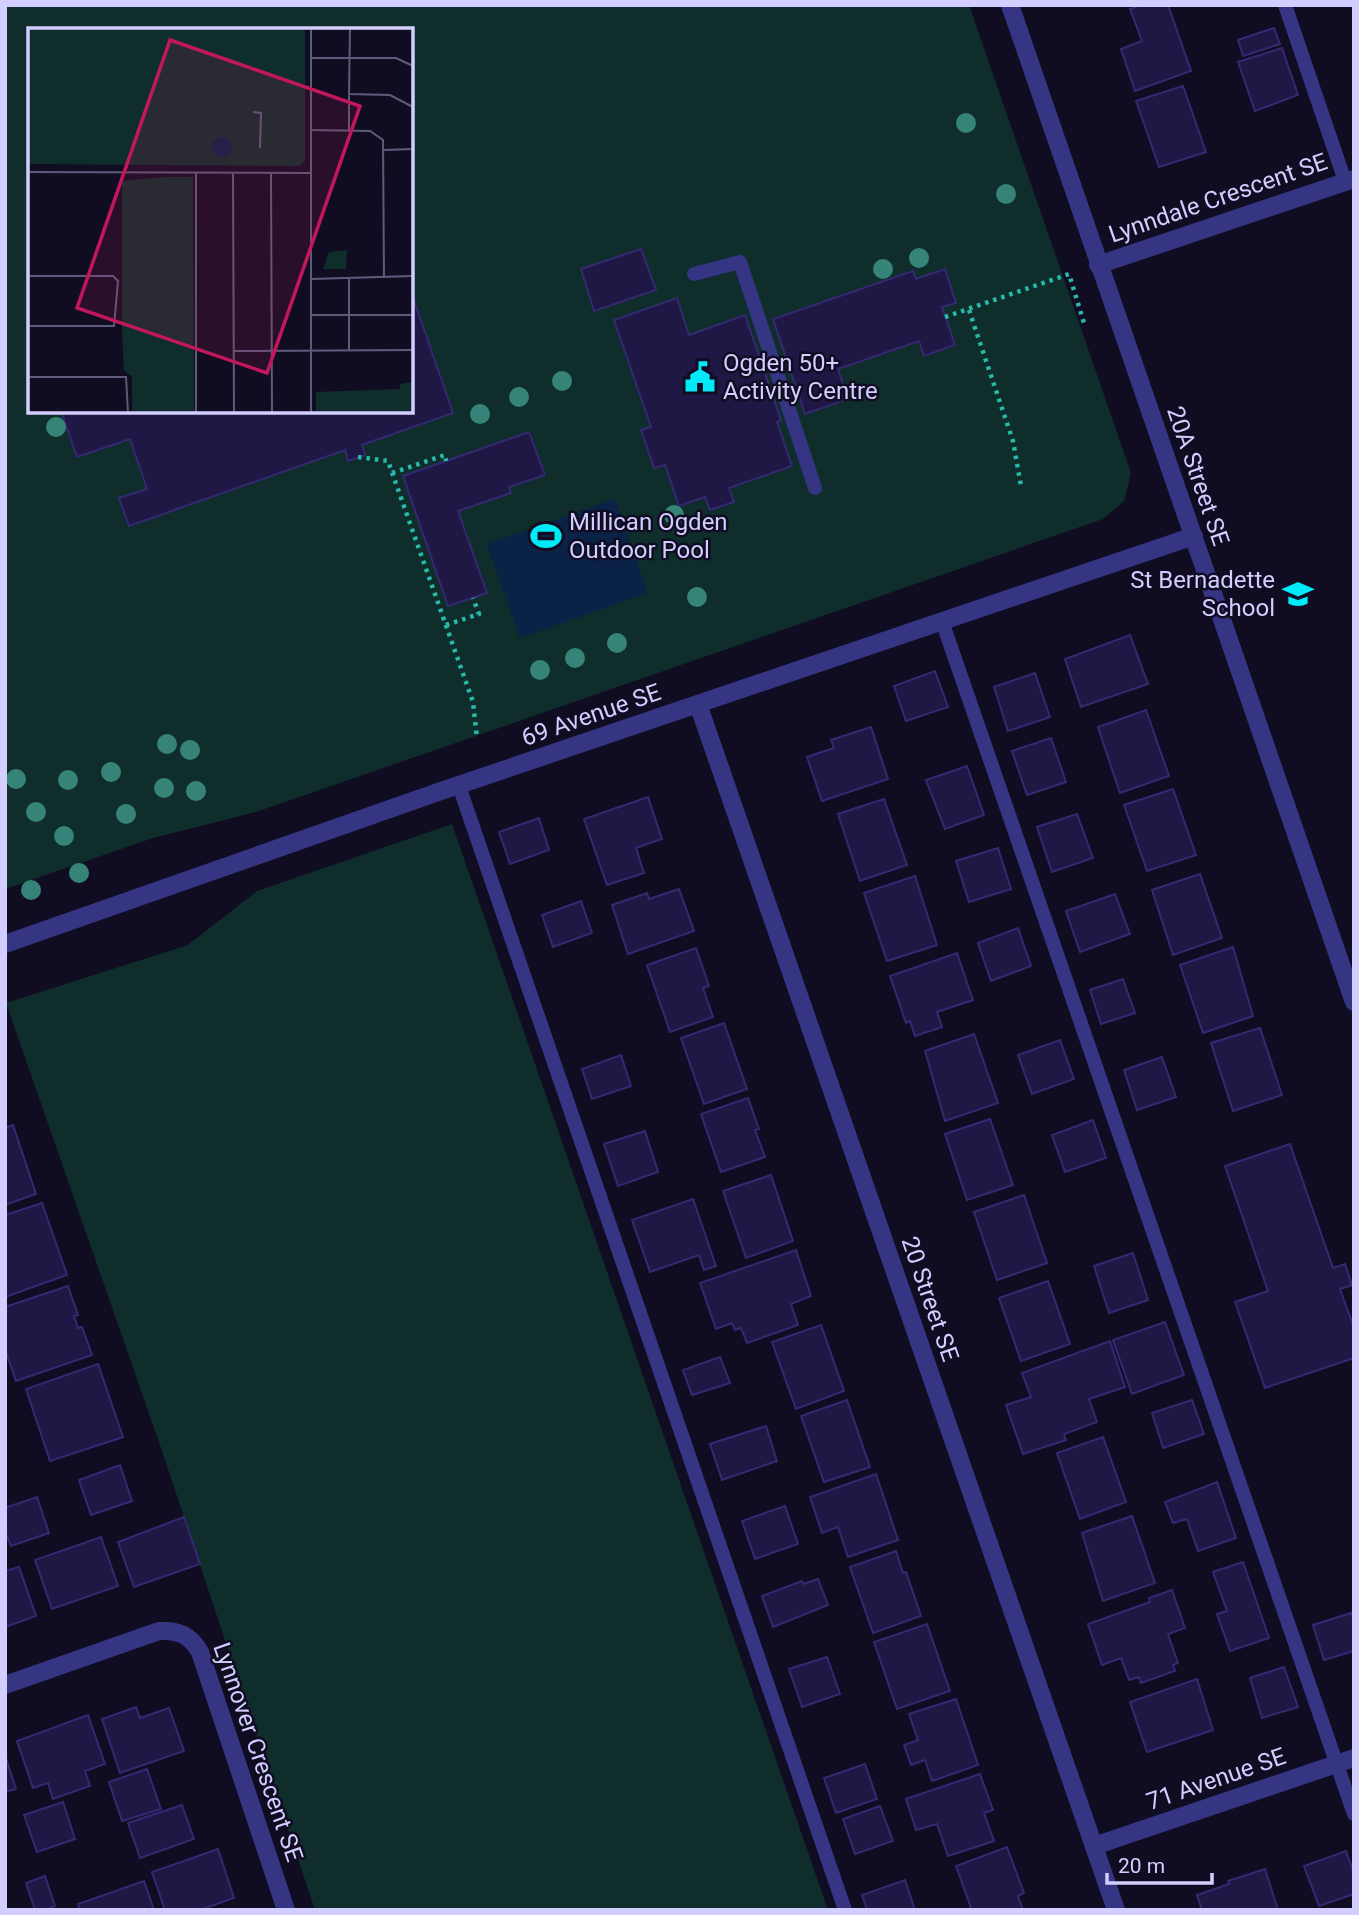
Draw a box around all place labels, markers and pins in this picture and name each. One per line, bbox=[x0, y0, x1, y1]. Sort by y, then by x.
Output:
place label: Ogden 50+ Activity Centre bbox=[723, 349, 878, 405]
public building icon: Ogden 50+ Activity Centre bbox=[683, 360, 717, 394]
place label: Millican Ogden Outdoor Pool bbox=[569, 508, 728, 564]
sports icon: Millican Ogden Outdoor Pool bbox=[529, 519, 563, 553]
place label: St Bernadette School bbox=[1130, 566, 1275, 622]
school or university icon: St Bernadette School bbox=[1281, 577, 1315, 611]

